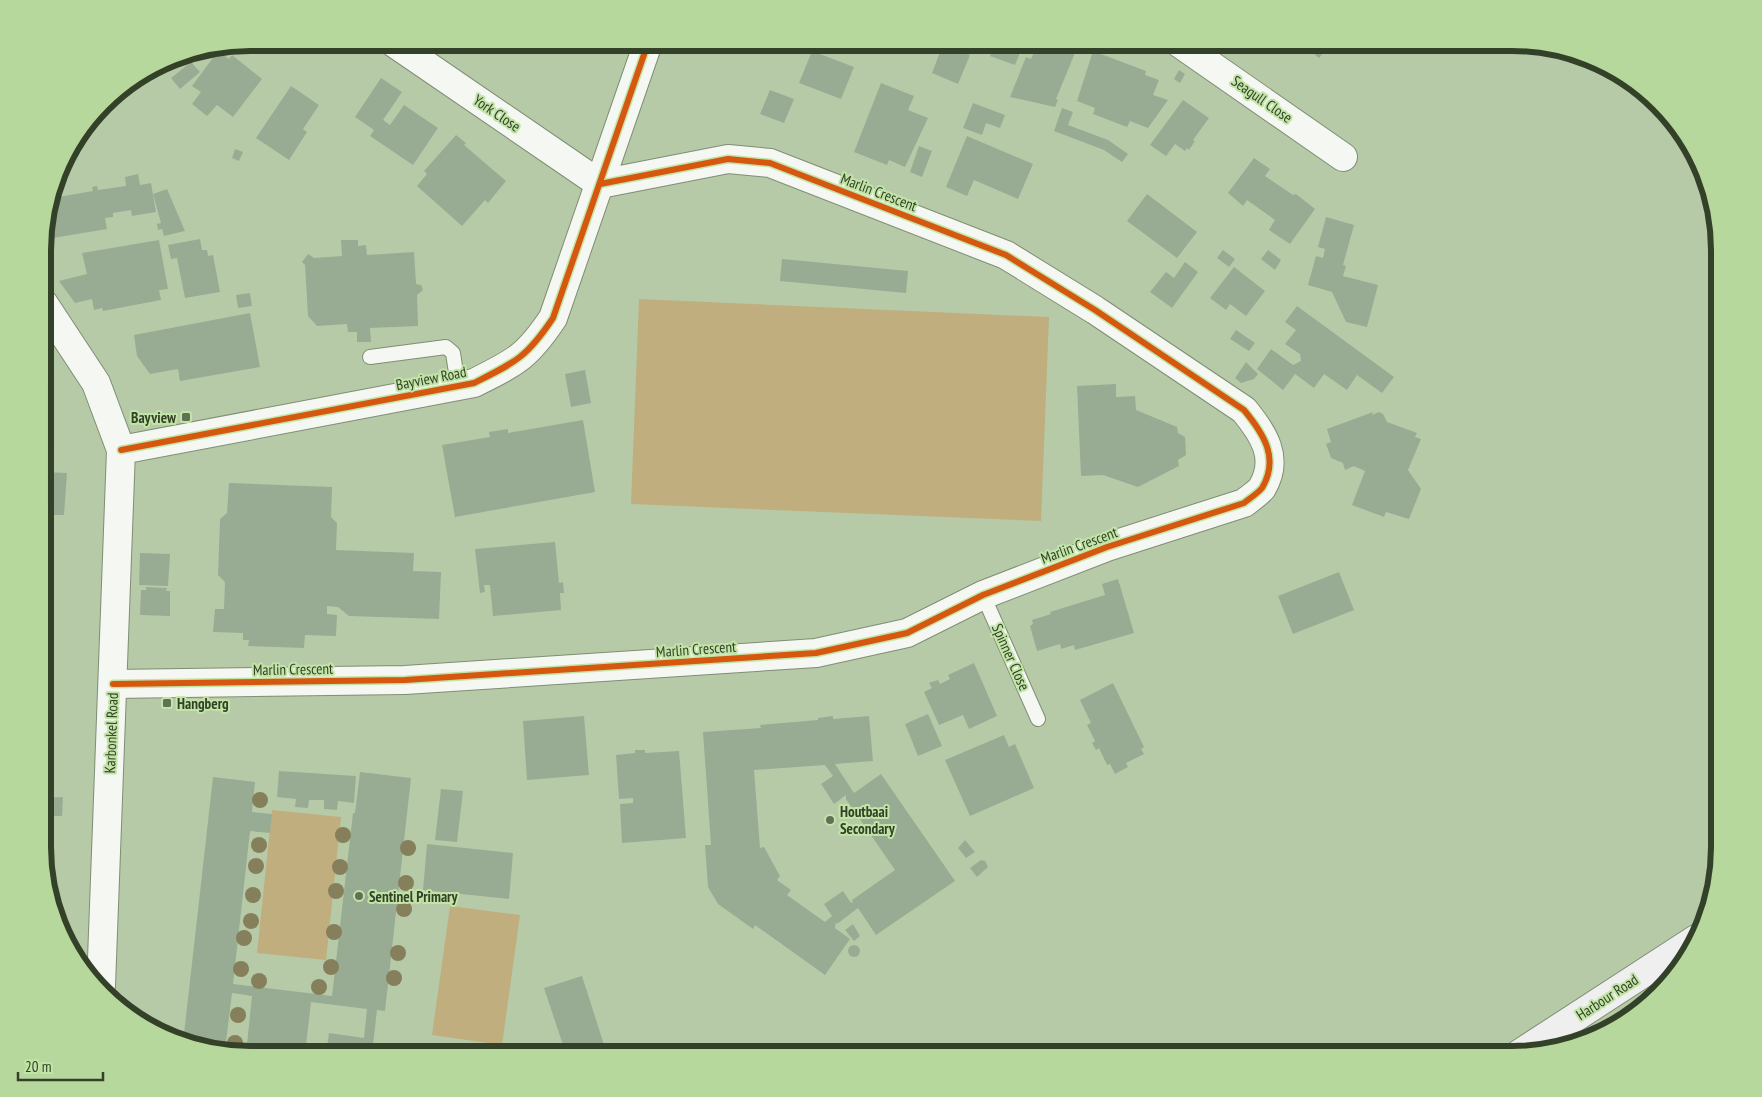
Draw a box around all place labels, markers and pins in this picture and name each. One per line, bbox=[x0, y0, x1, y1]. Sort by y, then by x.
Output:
place label: Bayview bbox=[131, 408, 177, 427]
marker: Bayview bbox=[180, 411, 192, 423]
place label: Hangberg bbox=[177, 694, 229, 713]
marker: Hangberg bbox=[161, 697, 173, 709]
place label: Houtbaai Secondary bbox=[840, 802, 896, 838]
marker: Houtbaai Secondary bbox=[824, 814, 836, 826]
place label: Sentinel Primary bbox=[369, 887, 458, 906]
marker: Sentinel Primary bbox=[353, 890, 365, 902]

